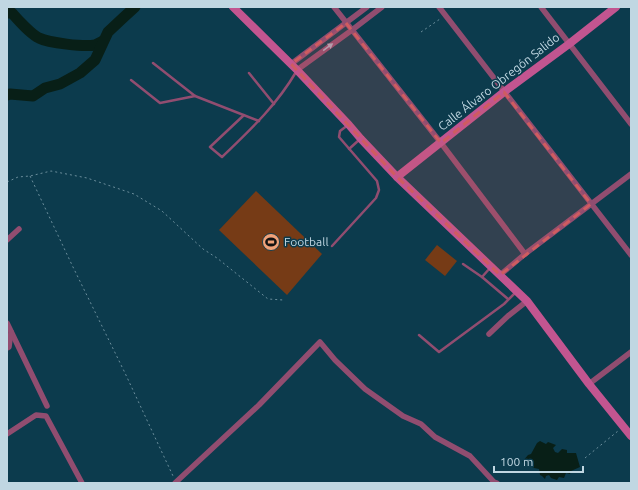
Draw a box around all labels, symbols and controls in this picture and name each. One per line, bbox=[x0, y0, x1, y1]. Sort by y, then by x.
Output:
street label: Calle Álvaro Obregón Salido bbox=[436, 30, 562, 133]
one-way arrow bbox=[323, 43, 334, 51]
sports icon: Football bbox=[261, 232, 281, 252]
place label: Football bbox=[284, 235, 329, 248]
scale bar bbox=[494, 448, 583, 474]
text: 100 m bbox=[500, 455, 533, 468]

